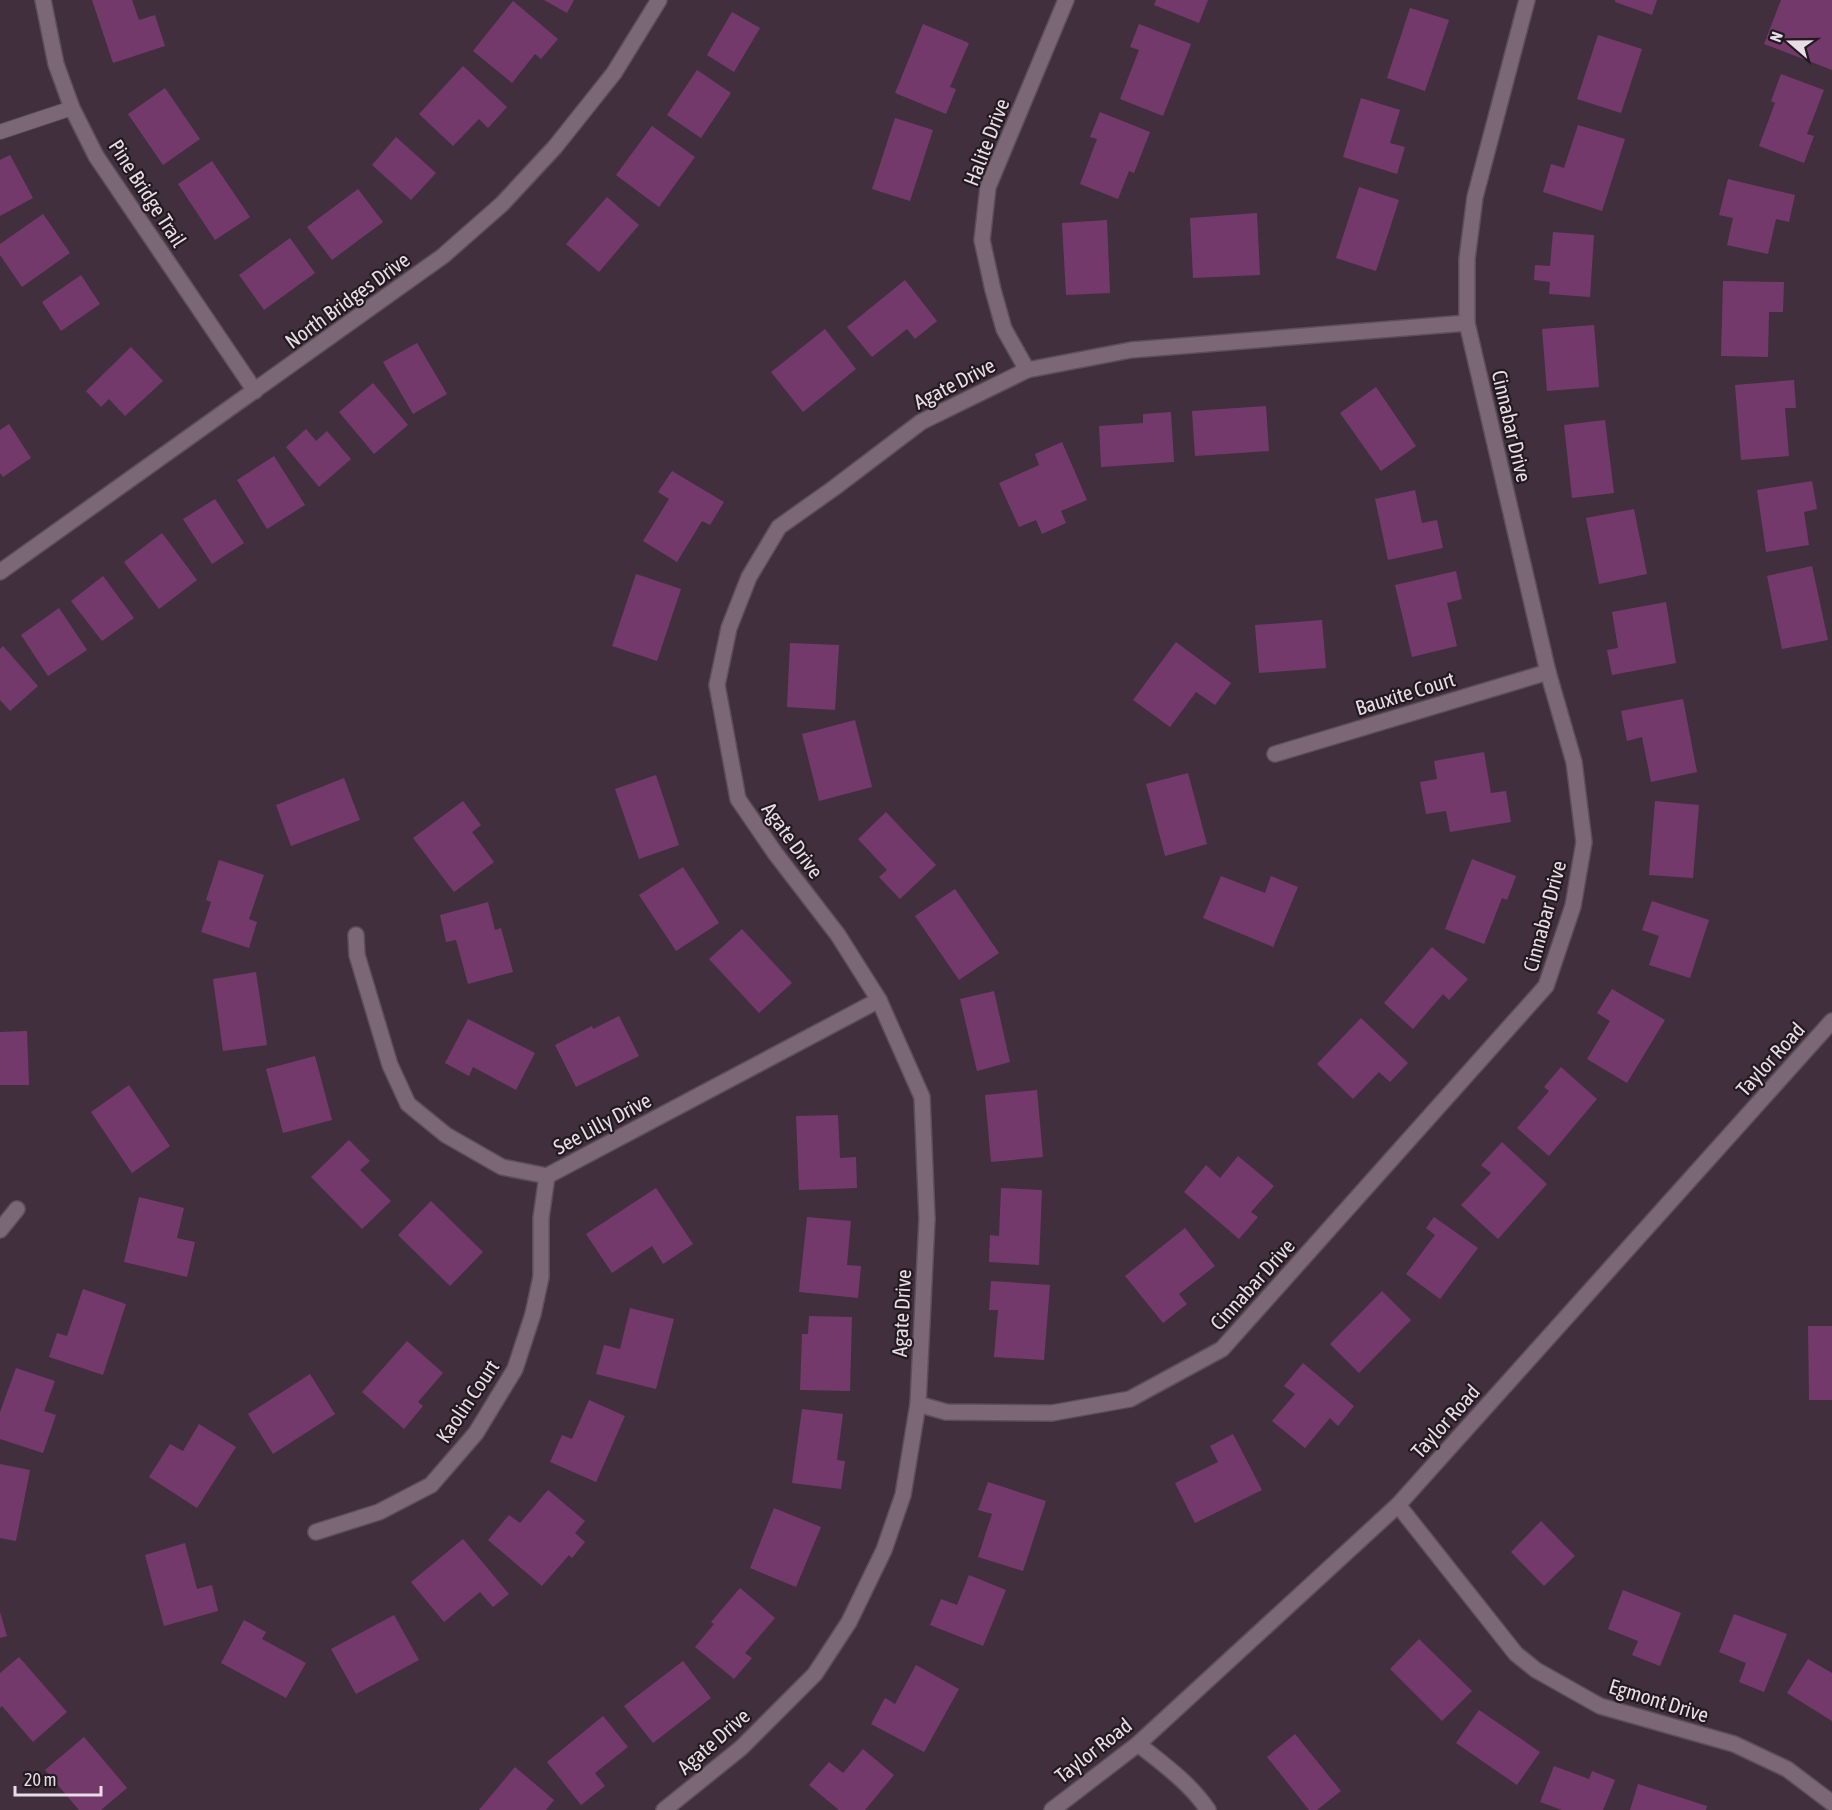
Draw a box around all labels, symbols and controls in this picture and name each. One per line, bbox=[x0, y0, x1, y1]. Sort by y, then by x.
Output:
north arrow bbox=[1760, 12, 1820, 72]
text: N bbox=[1766, 29, 1786, 44]
street label: Halite Drive bbox=[958, 95, 1014, 189]
street label: Pine Bridge Trail bbox=[104, 135, 192, 252]
street label: North Bridges Drive bbox=[280, 247, 414, 353]
street label: Agate Drive bbox=[909, 352, 999, 414]
street label: Cinnabar Drive bbox=[1487, 368, 1537, 484]
street label: Bauxite Court bbox=[1352, 666, 1458, 720]
street label: Agate Drive bbox=[758, 797, 828, 883]
street label: Cinnabar Drive bbox=[1518, 858, 1570, 974]
street label: Taylor Road bbox=[1731, 1017, 1809, 1101]
street label: See Lilly Drive bbox=[549, 1087, 655, 1159]
street label: Cinnabar Drive bbox=[1205, 1234, 1299, 1334]
street label: Agate Drive bbox=[887, 1269, 915, 1357]
street label: Kaolin Court bbox=[431, 1355, 503, 1447]
street label: Taylor Road bbox=[1406, 1379, 1484, 1463]
street label: Egmont Drive bbox=[1606, 1673, 1712, 1727]
street label: Agate Drive bbox=[672, 1703, 754, 1779]
street label: Taylor Road bbox=[1050, 1713, 1136, 1787]
scale bar bbox=[15, 1759, 100, 1797]
text: 20 m bbox=[24, 1769, 56, 1790]

